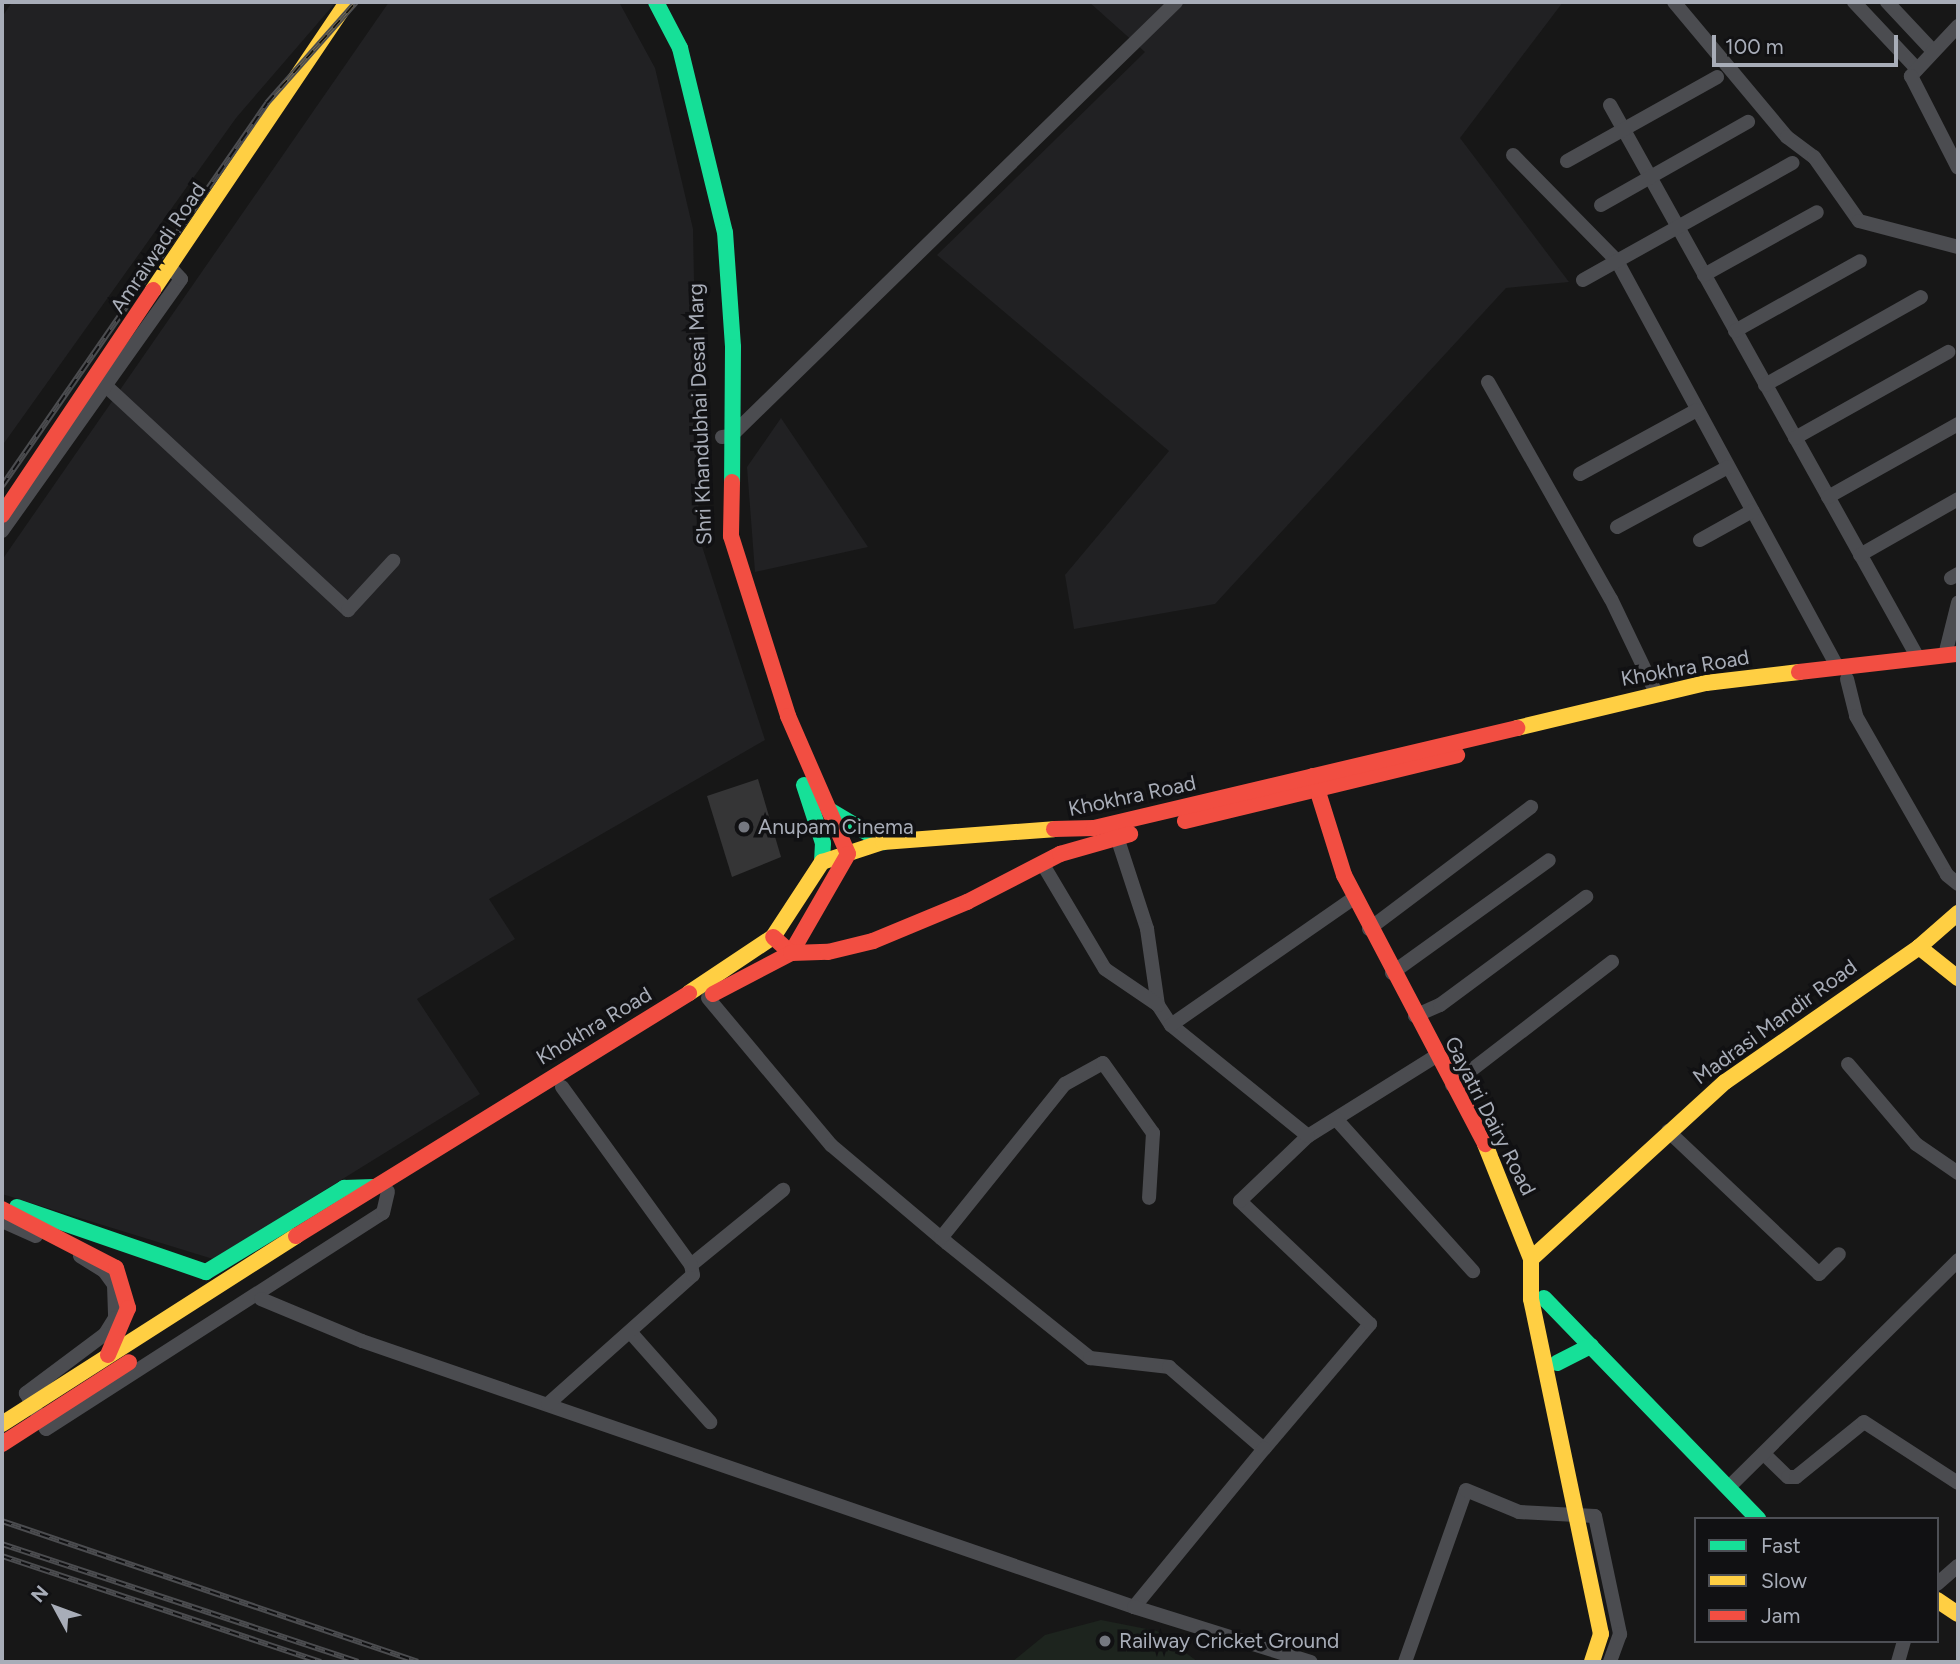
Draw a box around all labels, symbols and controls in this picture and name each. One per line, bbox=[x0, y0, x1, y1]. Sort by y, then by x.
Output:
scale bar bbox=[1715, 21, 1900, 65]
text: 100 m bbox=[1725, 34, 1784, 59]
street label: Amraiwadi Road bbox=[105, 178, 211, 318]
street label: Shri Khandubhai Desai Marg bbox=[683, 283, 717, 545]
street label: Khokhra Road bbox=[1619, 644, 1751, 692]
street label: Khokhra Road bbox=[1066, 770, 1198, 822]
place label: Anupam Cinema bbox=[758, 814, 914, 840]
marker: Anupam Cinema bbox=[736, 819, 752, 835]
street label: Madrasi Mandir Road bbox=[1688, 954, 1862, 1090]
street label: Khokhra Road bbox=[532, 982, 656, 1070]
street label: Gayatri Dairy Road bbox=[1439, 1032, 1541, 1200]
legend bbox=[1694, 1517, 1939, 1643]
text: Fast bbox=[1761, 1533, 1801, 1558]
text: Slow bbox=[1761, 1568, 1807, 1593]
north arrow bbox=[21, 1573, 91, 1643]
text: N bbox=[26, 1581, 53, 1607]
text: Jam bbox=[1761, 1603, 1800, 1628]
place label: Railway Cricket Ground bbox=[1119, 1628, 1339, 1654]
marker: Railway Cricket Ground bbox=[1097, 1633, 1113, 1649]

